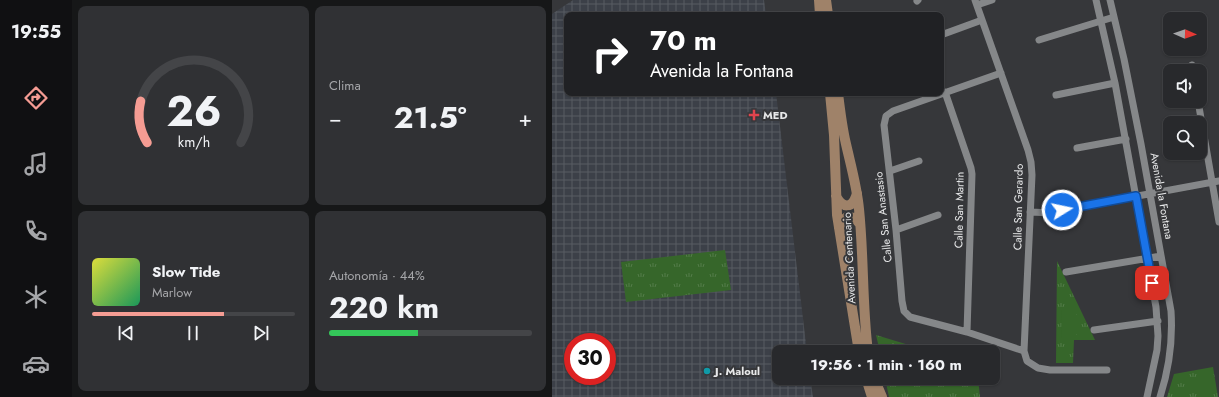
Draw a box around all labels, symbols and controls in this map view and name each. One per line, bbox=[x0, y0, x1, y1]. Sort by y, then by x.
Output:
north arrow bbox=[1163, 12, 1207, 56]
map controls bbox=[1163, 12, 1207, 160]
text: 19:55 bbox=[11, 19, 61, 45]
text: 70 m bbox=[650, 20, 717, 61]
icon: right bbox=[584, 28, 636, 80]
text: Avenida la Fontana bbox=[650, 58, 793, 84]
button: sound bbox=[1163, 64, 1207, 108]
text: Clima bbox=[329, 76, 361, 95]
text: 26 bbox=[166, 81, 221, 142]
icon: directions bbox=[22, 84, 50, 112]
text: 21.5° bbox=[394, 96, 467, 139]
text: − bbox=[329, 102, 342, 134]
text: + bbox=[518, 102, 532, 134]
place label: MED bbox=[763, 107, 788, 123]
marker: MED bbox=[748, 109, 760, 121]
button: search bbox=[1163, 116, 1207, 160]
text: km/h bbox=[177, 132, 210, 152]
icon: music bbox=[22, 150, 50, 178]
street label: Avenida la Fontana bbox=[1147, 151, 1177, 241]
street label: Calle San Gerardo bbox=[1009, 164, 1027, 250]
street label: Calle San Anastasio bbox=[870, 171, 896, 263]
street label: Calle San Martin bbox=[950, 172, 968, 248]
position arrow bbox=[1041, 189, 1083, 231]
street label: Avenida Centenario bbox=[839, 212, 859, 304]
icon: phone bbox=[22, 217, 50, 245]
text: Slow Tide bbox=[152, 261, 220, 283]
text: Autonomía · 44% bbox=[329, 266, 425, 285]
pin bbox=[1135, 266, 1169, 300]
icon: arrive bbox=[1141, 272, 1163, 294]
icon: climate bbox=[22, 283, 50, 311]
text: Marlow bbox=[152, 283, 192, 302]
text: 220 km bbox=[329, 286, 439, 329]
icon: previous bbox=[115, 322, 137, 344]
icon: pause bbox=[182, 322, 204, 344]
icon: next bbox=[250, 322, 272, 344]
speed limit sign: 30 bbox=[564, 333, 616, 385]
icon: car bbox=[22, 350, 50, 378]
text: 19:56 · 1 min · 160 m bbox=[810, 354, 962, 376]
place label: J. Maloul bbox=[713, 363, 760, 379]
marker: J. Maloul bbox=[702, 366, 712, 376]

